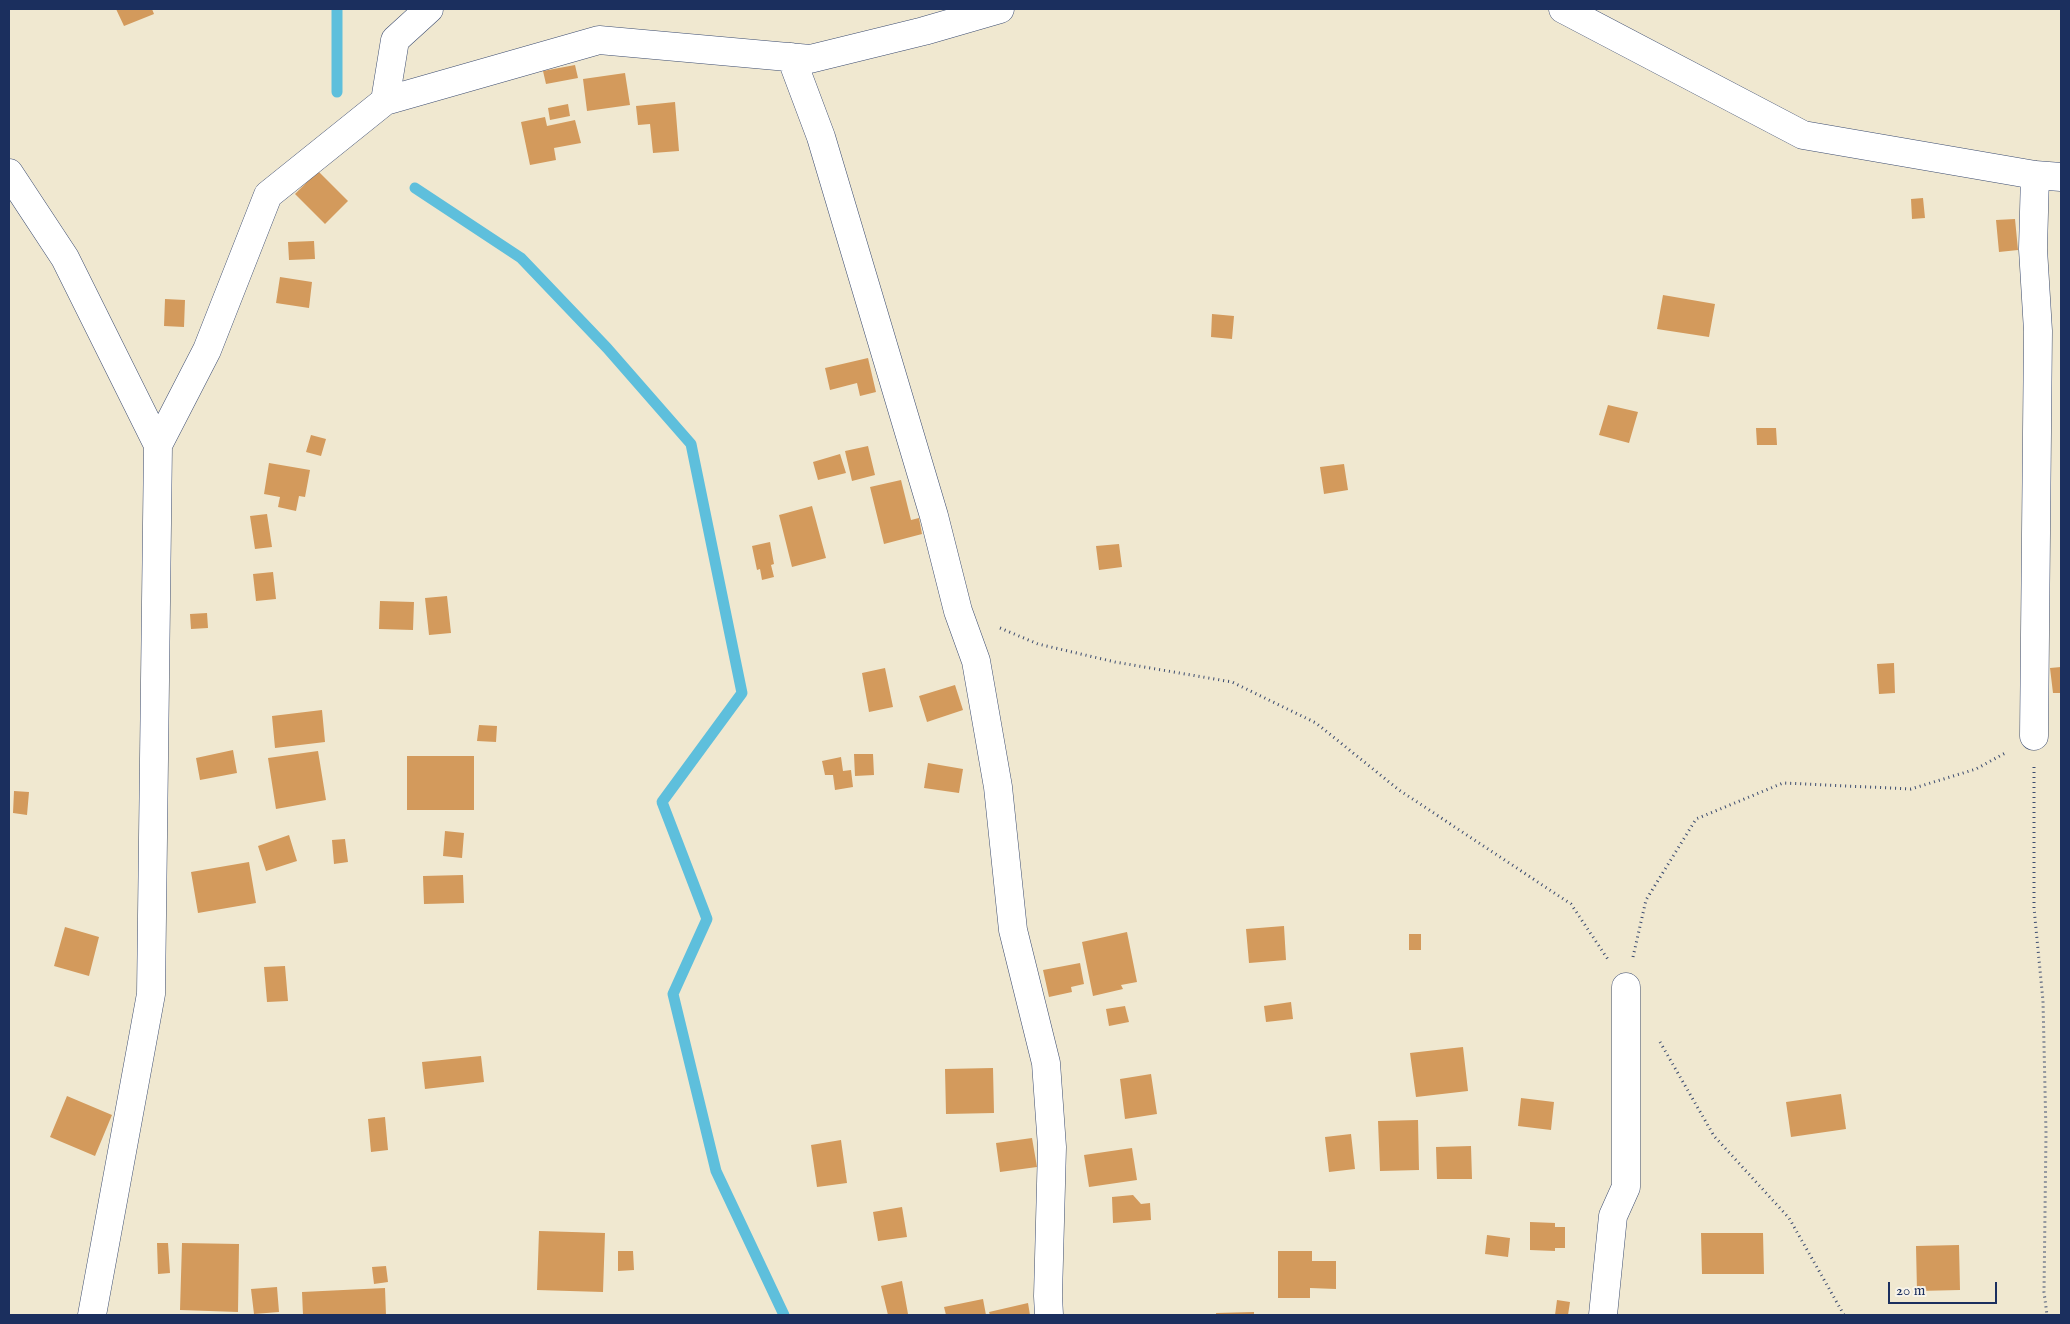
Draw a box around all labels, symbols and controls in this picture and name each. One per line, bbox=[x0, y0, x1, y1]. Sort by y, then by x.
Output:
scale bar bbox=[1890, 1272, 1999, 1304]
text: 20 m bbox=[1896, 1281, 1925, 1300]

